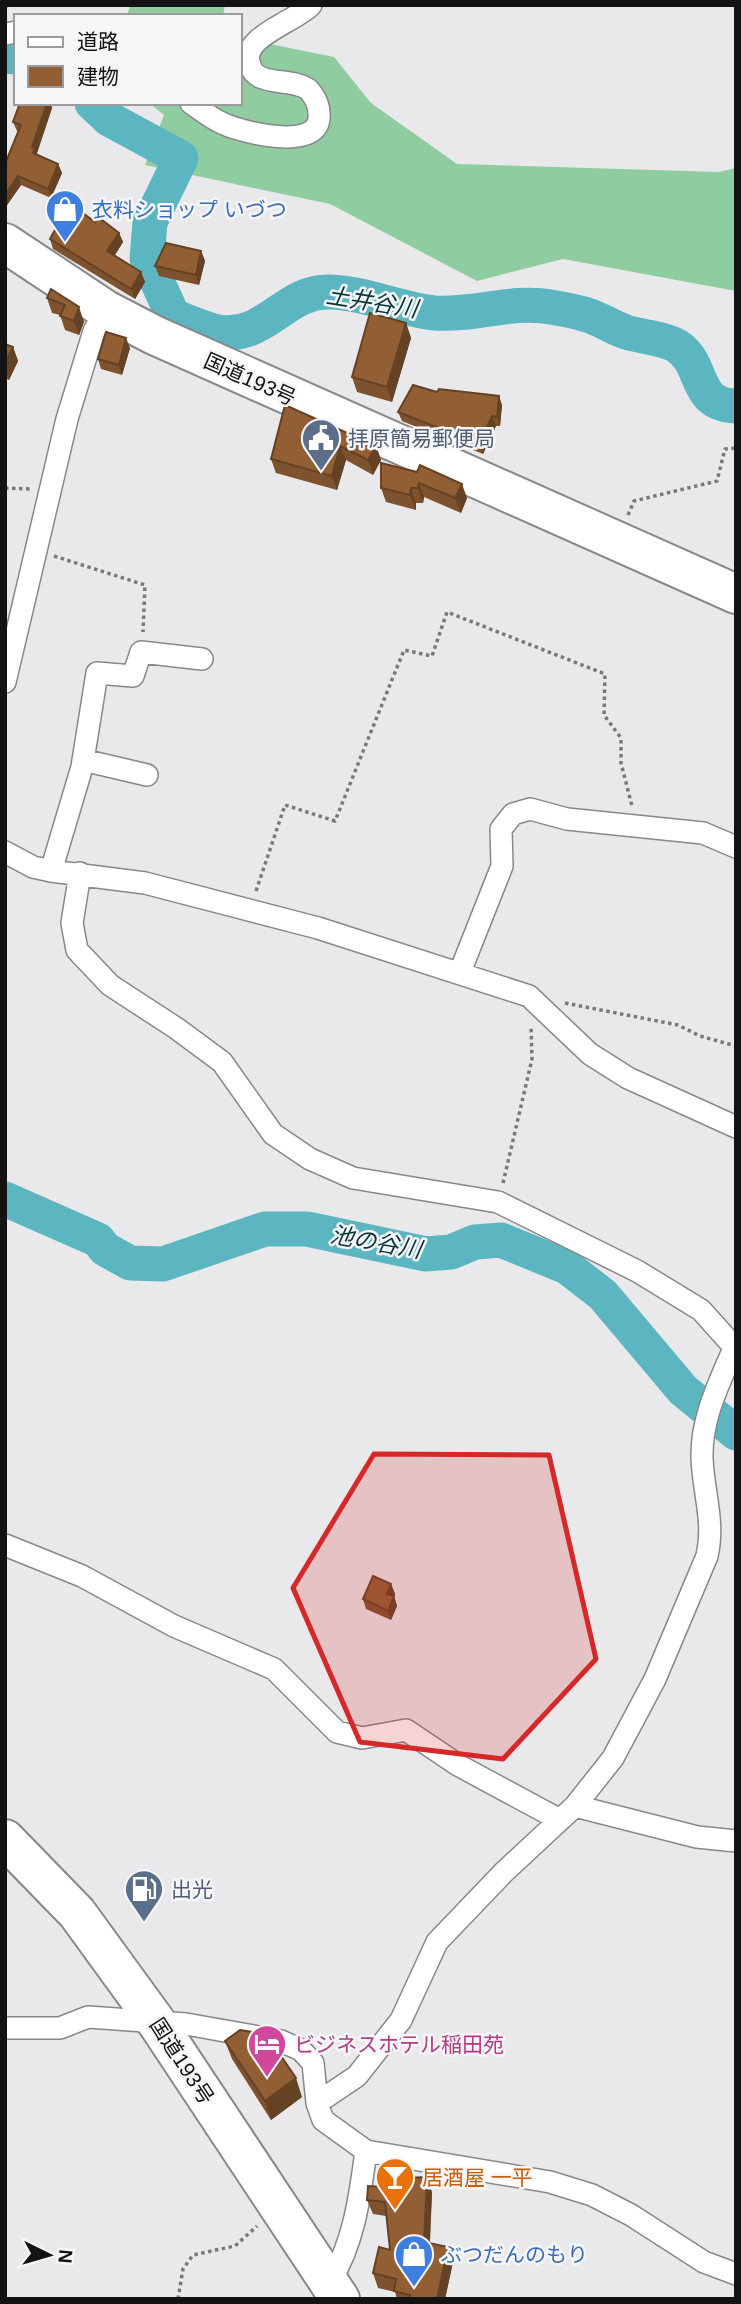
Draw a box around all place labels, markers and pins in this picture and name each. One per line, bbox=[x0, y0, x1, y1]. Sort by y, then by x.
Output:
shop icon: 衣料ショップ いづつ bbox=[44, 188, 86, 243]
place label: 衣料ショップ いづつ bbox=[92, 198, 287, 221]
public building icon: 拝原簡易郵便局 bbox=[300, 417, 342, 472]
place label: 拝原簡易郵便局 bbox=[348, 427, 495, 450]
fuel station icon: 出光 bbox=[123, 1868, 165, 1923]
place label: 出光 bbox=[171, 1878, 213, 1901]
hotel icon: ビジネスホテル稲田苑 bbox=[246, 2023, 288, 2078]
place label: ビジネスホテル稲田苑 bbox=[294, 2033, 504, 2056]
bar icon: 居酒屋 一平 bbox=[374, 2156, 416, 2211]
place label: 居酒屋 一平 bbox=[422, 2166, 533, 2189]
shop icon: ぶつだんのもり bbox=[393, 2233, 435, 2288]
place label: ぶつだんのもり bbox=[441, 2243, 588, 2266]

